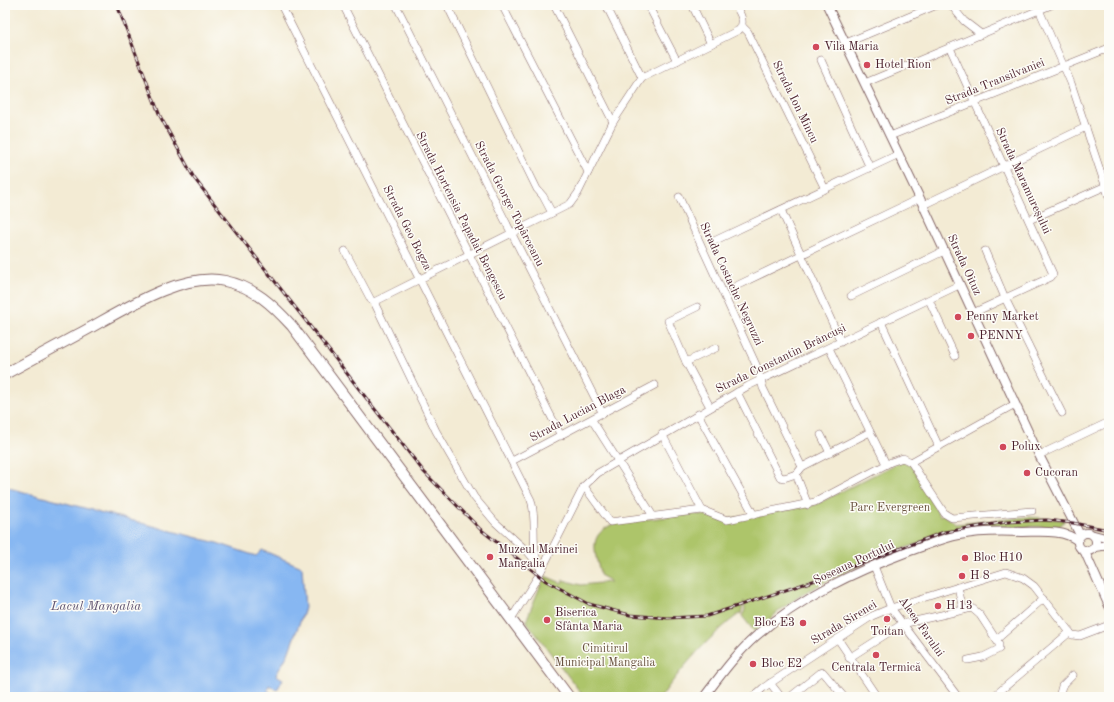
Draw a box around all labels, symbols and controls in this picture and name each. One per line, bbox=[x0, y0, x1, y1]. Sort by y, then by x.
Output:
place label: Vila Maria bbox=[824, 41, 879, 53]
marker: Vila Maria bbox=[811, 42, 821, 52]
street label: Strada Transilvaniei bbox=[944, 57, 1046, 107]
street label: Strada Ion Mincu bbox=[770, 59, 820, 146]
place label: Hotel Rion bbox=[875, 59, 932, 71]
marker: Hotel Rion bbox=[862, 60, 872, 70]
street label: Strada Maramureșului bbox=[993, 126, 1053, 236]
street label: Strada Hortensia Papadat Bengescu bbox=[413, 130, 509, 303]
street label: Strada George Topârceanu bbox=[472, 139, 546, 269]
street label: Strada Geo Bogza bbox=[380, 184, 434, 272]
street label: Strada Costache Negruzzi bbox=[697, 221, 765, 347]
street label: Strada Oituz bbox=[945, 233, 983, 297]
place label: Penny Market bbox=[966, 311, 1039, 323]
marker: Penny Market bbox=[953, 312, 963, 322]
street label: Strada Constantin Brâncuși bbox=[714, 322, 848, 396]
place label: PENNY bbox=[979, 330, 1023, 342]
marker: PENNY bbox=[966, 331, 976, 341]
street label: Strada Lucian Blaga bbox=[528, 384, 628, 444]
place label: Polux bbox=[1011, 441, 1040, 453]
marker: Polux bbox=[998, 442, 1008, 452]
place label: Cucoran bbox=[1035, 467, 1078, 479]
marker: Cucoran bbox=[1022, 468, 1032, 478]
park label: Parc Evergreen bbox=[850, 502, 931, 514]
street label: Șoseaua Portului bbox=[812, 539, 896, 587]
place label: Muzeul Marinei Mangalia bbox=[498, 544, 578, 570]
marker: Muzeul Marinei Mangalia bbox=[485, 552, 495, 562]
place label: Bloc H10 bbox=[973, 552, 1022, 564]
marker: Bloc H10 bbox=[960, 553, 970, 563]
place label: H 8 bbox=[970, 570, 990, 582]
marker: H 8 bbox=[957, 571, 967, 581]
street label: Aleea Farului bbox=[896, 595, 946, 659]
street label: Strada Sirenei bbox=[809, 599, 879, 647]
water label: Lacul Mangalia bbox=[50, 600, 141, 613]
place label: H 13 bbox=[946, 600, 973, 612]
marker: H 13 bbox=[933, 601, 943, 611]
place label: Biserica Sfânta Maria bbox=[555, 607, 622, 633]
marker: Toitan bbox=[882, 614, 892, 624]
marker: Biserica Sfânta Maria bbox=[542, 615, 552, 625]
place label: Bloc E3 bbox=[754, 617, 795, 629]
marker: Bloc E3 bbox=[798, 618, 808, 628]
place label: Toitan bbox=[870, 626, 904, 638]
park label: Cimitirul Municipal Mangalia bbox=[555, 643, 655, 669]
marker: Centrala Termică bbox=[871, 650, 881, 660]
place label: Bloc E2 bbox=[761, 658, 802, 670]
marker: Bloc E2 bbox=[748, 659, 758, 669]
place label: Centrala Termică bbox=[831, 662, 921, 674]

